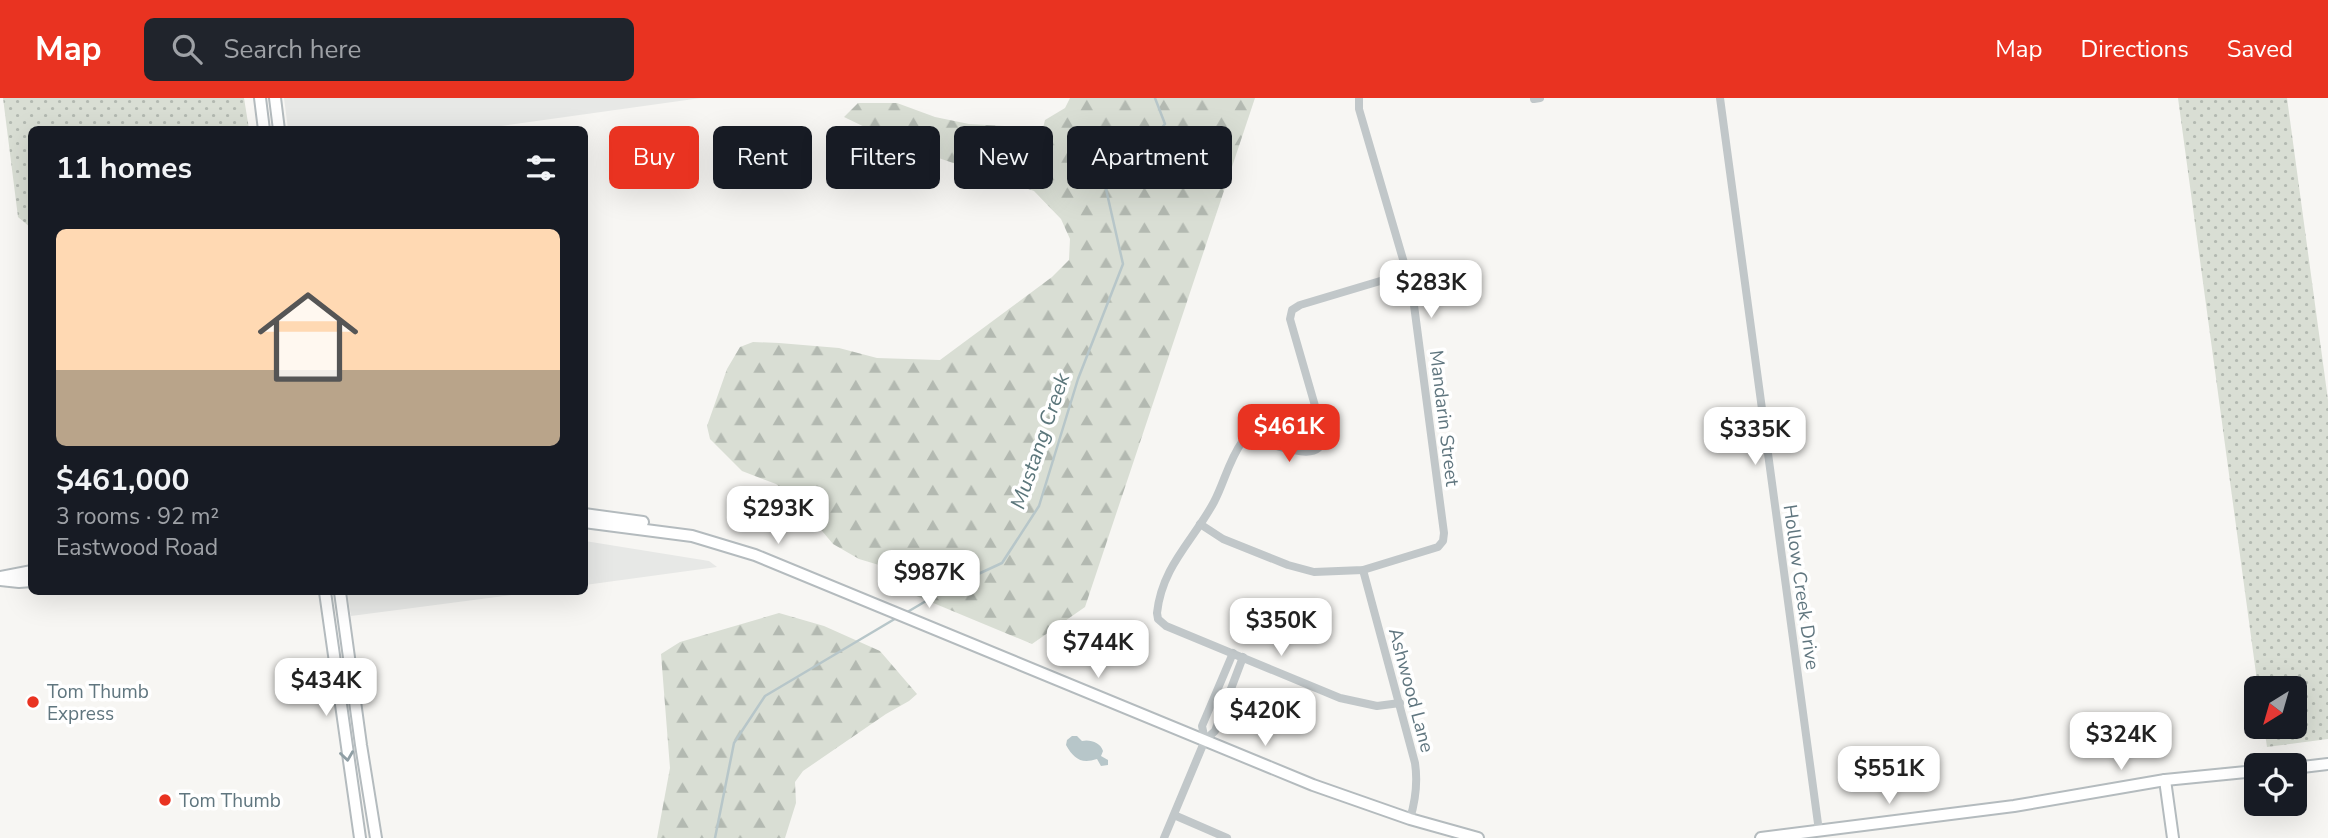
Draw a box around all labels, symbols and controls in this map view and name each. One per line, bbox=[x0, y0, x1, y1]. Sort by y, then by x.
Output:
search box bbox=[144, 18, 634, 81]
text: Map bbox=[35, 27, 102, 72]
icon: search bbox=[168, 30, 206, 68]
text: Search here bbox=[224, 32, 361, 67]
text: Map bbox=[1995, 33, 2042, 65]
text: Directions bbox=[2080, 33, 2189, 65]
text: Saved bbox=[2227, 33, 2293, 65]
chip: Buy bbox=[609, 126, 699, 189]
chip: Rent bbox=[713, 126, 812, 189]
chip: Filters bbox=[826, 126, 940, 189]
chip: New bbox=[954, 126, 1053, 189]
chip: Apartment bbox=[1067, 126, 1232, 189]
text: 11 homes bbox=[56, 148, 192, 189]
icon: filters bbox=[522, 149, 560, 187]
pin: $283K bbox=[1382, 260, 1480, 320]
text: $283K bbox=[1396, 267, 1466, 298]
icon: home bbox=[245, 274, 371, 400]
street label: Mandarin Street bbox=[1423, 349, 1465, 488]
water label: Mustang Creek bbox=[1004, 369, 1077, 513]
pin: $461K bbox=[1240, 404, 1338, 464]
pin: $335K bbox=[1706, 408, 1804, 467]
text: $461K bbox=[1254, 411, 1324, 442]
text: $335K bbox=[1720, 414, 1790, 445]
text: $461,000 bbox=[56, 460, 189, 501]
pin: $293K bbox=[729, 486, 827, 546]
text: $293K bbox=[743, 493, 813, 524]
text: 3 rooms · 92 m² bbox=[56, 501, 219, 532]
street label: Hollow Creek Drive bbox=[1777, 503, 1825, 671]
text: Eastwood Road bbox=[56, 532, 218, 563]
pin: $987K bbox=[880, 550, 978, 610]
text: $987K bbox=[894, 557, 964, 588]
pin: $350K bbox=[1232, 598, 1330, 658]
text: $350K bbox=[1246, 605, 1316, 636]
pin: $744K bbox=[1049, 620, 1147, 680]
street label: Ashwood Lane bbox=[1382, 625, 1440, 755]
text: $744K bbox=[1063, 627, 1133, 658]
pin: $434K bbox=[277, 658, 375, 718]
text: $434K bbox=[291, 665, 361, 696]
north arrow bbox=[2244, 676, 2306, 738]
map controls bbox=[2244, 676, 2307, 816]
place label: Tom Thumb Express bbox=[47, 679, 149, 727]
pin: $420K bbox=[1216, 688, 1314, 748]
marker: Tom Thumb Express bbox=[25, 694, 41, 710]
text: $420K bbox=[1230, 695, 1300, 726]
pin: $324K bbox=[2072, 712, 2170, 772]
text: $324K bbox=[2086, 719, 2156, 750]
pin: $551K bbox=[1840, 746, 1938, 806]
one-way arrow bbox=[340, 750, 355, 762]
text: $551K bbox=[1854, 753, 1924, 784]
button: locate bbox=[2244, 753, 2307, 816]
place label: Tom Thumb bbox=[179, 788, 281, 814]
marker: Tom Thumb bbox=[157, 792, 173, 808]

